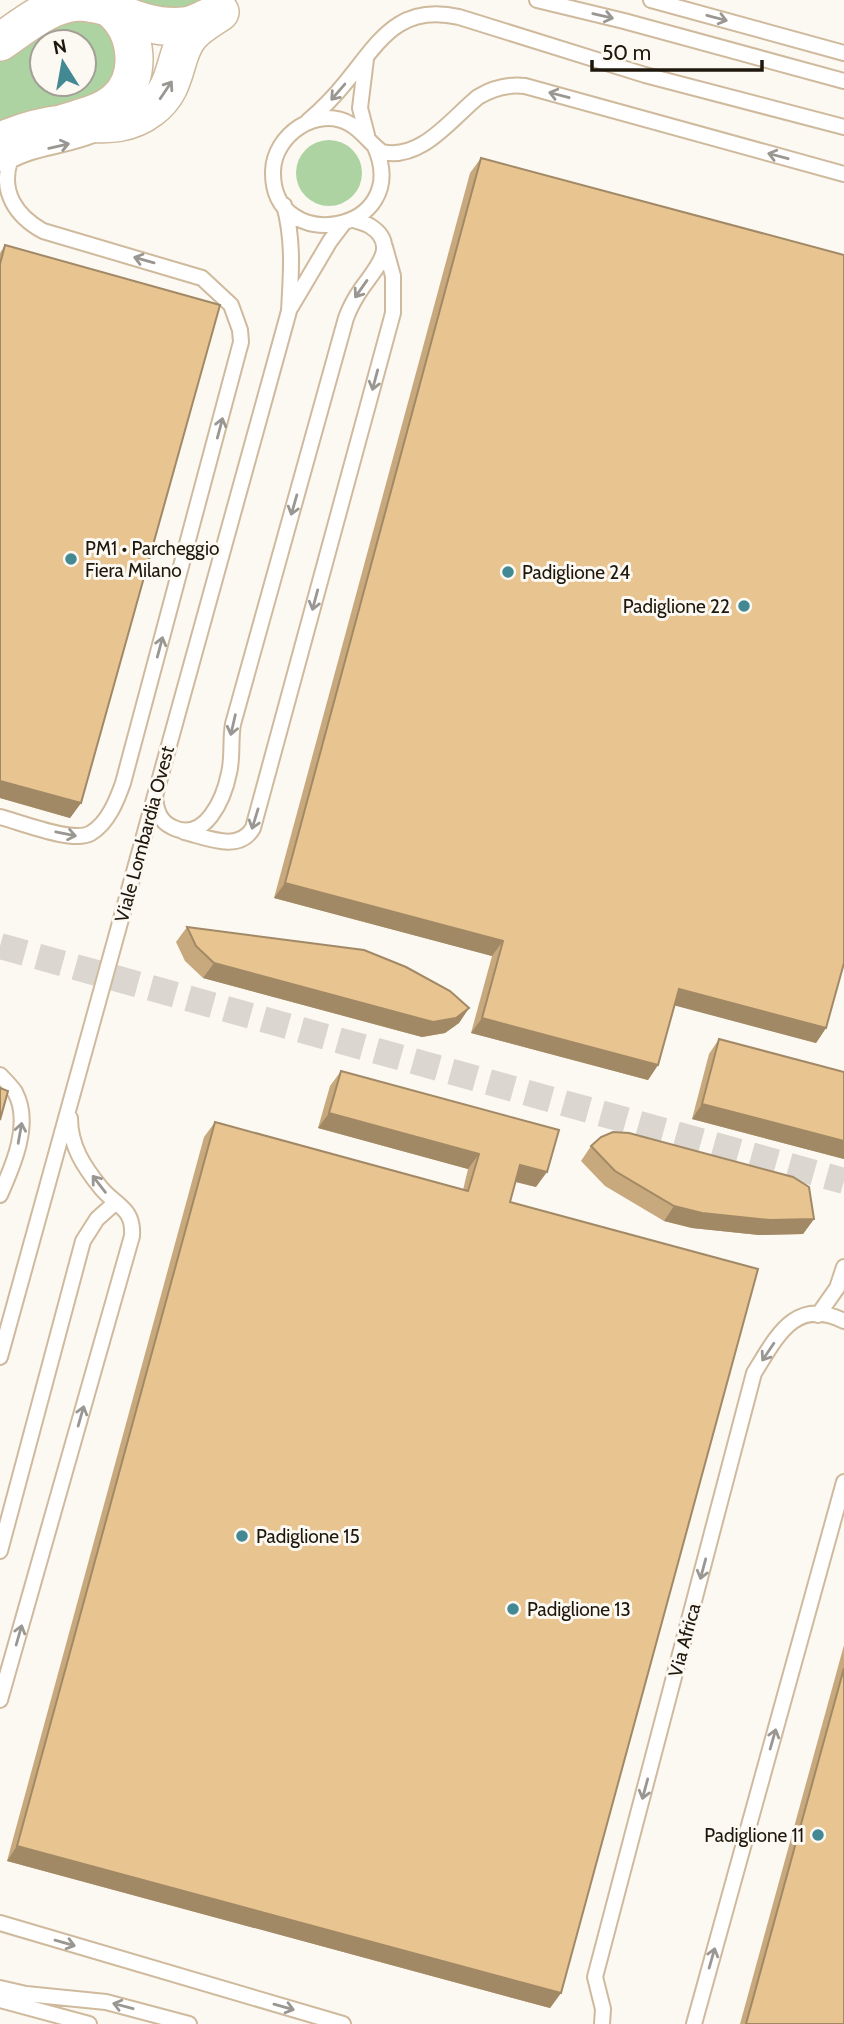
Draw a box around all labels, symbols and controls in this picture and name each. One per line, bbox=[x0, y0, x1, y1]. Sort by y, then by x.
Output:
one-way arrow bbox=[591, 10, 614, 23]
one-way arrow bbox=[705, 12, 728, 25]
north arrow bbox=[28, 28, 98, 98]
scale bar bbox=[592, 28, 762, 72]
text: N bbox=[51, 34, 69, 59]
text: 50 m bbox=[602, 40, 651, 65]
one-way arrow bbox=[159, 81, 173, 100]
one-way arrow bbox=[330, 83, 346, 101]
one-way arrow bbox=[548, 88, 570, 101]
one-way arrow bbox=[47, 139, 70, 152]
one-way arrow bbox=[767, 149, 790, 162]
one-way arrow bbox=[134, 253, 156, 266]
one-way arrow bbox=[354, 279, 368, 298]
one-way arrow bbox=[368, 369, 381, 391]
one-way arrow bbox=[214, 417, 227, 439]
one-way arrow bbox=[286, 494, 299, 516]
place label: PM1 • Parcheggio Fiera Milano bbox=[85, 537, 219, 582]
marker: PM1 • Parcheggio Fiera Milano bbox=[63, 551, 79, 567]
place label: Padiglione 24 bbox=[522, 561, 630, 584]
marker: Padiglione 24 bbox=[500, 564, 516, 580]
one-way arrow bbox=[308, 588, 321, 611]
place label: Padiglione 22 bbox=[623, 595, 730, 618]
marker: Padiglione 22 bbox=[736, 598, 752, 614]
one-way arrow bbox=[154, 637, 167, 659]
one-way arrow bbox=[226, 713, 240, 736]
street label: Viale Lombardia Ovest bbox=[110, 743, 179, 925]
one-way arrow bbox=[248, 808, 260, 830]
one-way arrow bbox=[54, 828, 77, 841]
one-way arrow bbox=[14, 1122, 27, 1145]
one-way arrow bbox=[91, 1175, 106, 1193]
one-way arrow bbox=[760, 1342, 775, 1361]
one-way arrow bbox=[75, 1405, 88, 1427]
place label: Padiglione 15 bbox=[256, 1525, 360, 1548]
marker: Padiglione 15 bbox=[234, 1528, 250, 1544]
one-way arrow bbox=[695, 1558, 708, 1580]
place label: Padiglione 13 bbox=[527, 1598, 631, 1621]
marker: Padiglione 13 bbox=[505, 1601, 521, 1617]
street label: Via Africa bbox=[664, 1601, 705, 1679]
one-way arrow bbox=[13, 1624, 26, 1646]
one-way arrow bbox=[767, 1728, 780, 1750]
one-way arrow bbox=[638, 1777, 651, 1800]
place label: Padiglione 11 bbox=[704, 1824, 804, 1847]
marker: Padiglione 11 bbox=[810, 1827, 826, 1843]
one-way arrow bbox=[54, 1937, 76, 1950]
one-way arrow bbox=[706, 1947, 719, 1970]
one-way arrow bbox=[113, 1999, 135, 2012]
one-way arrow bbox=[273, 2001, 295, 2014]

